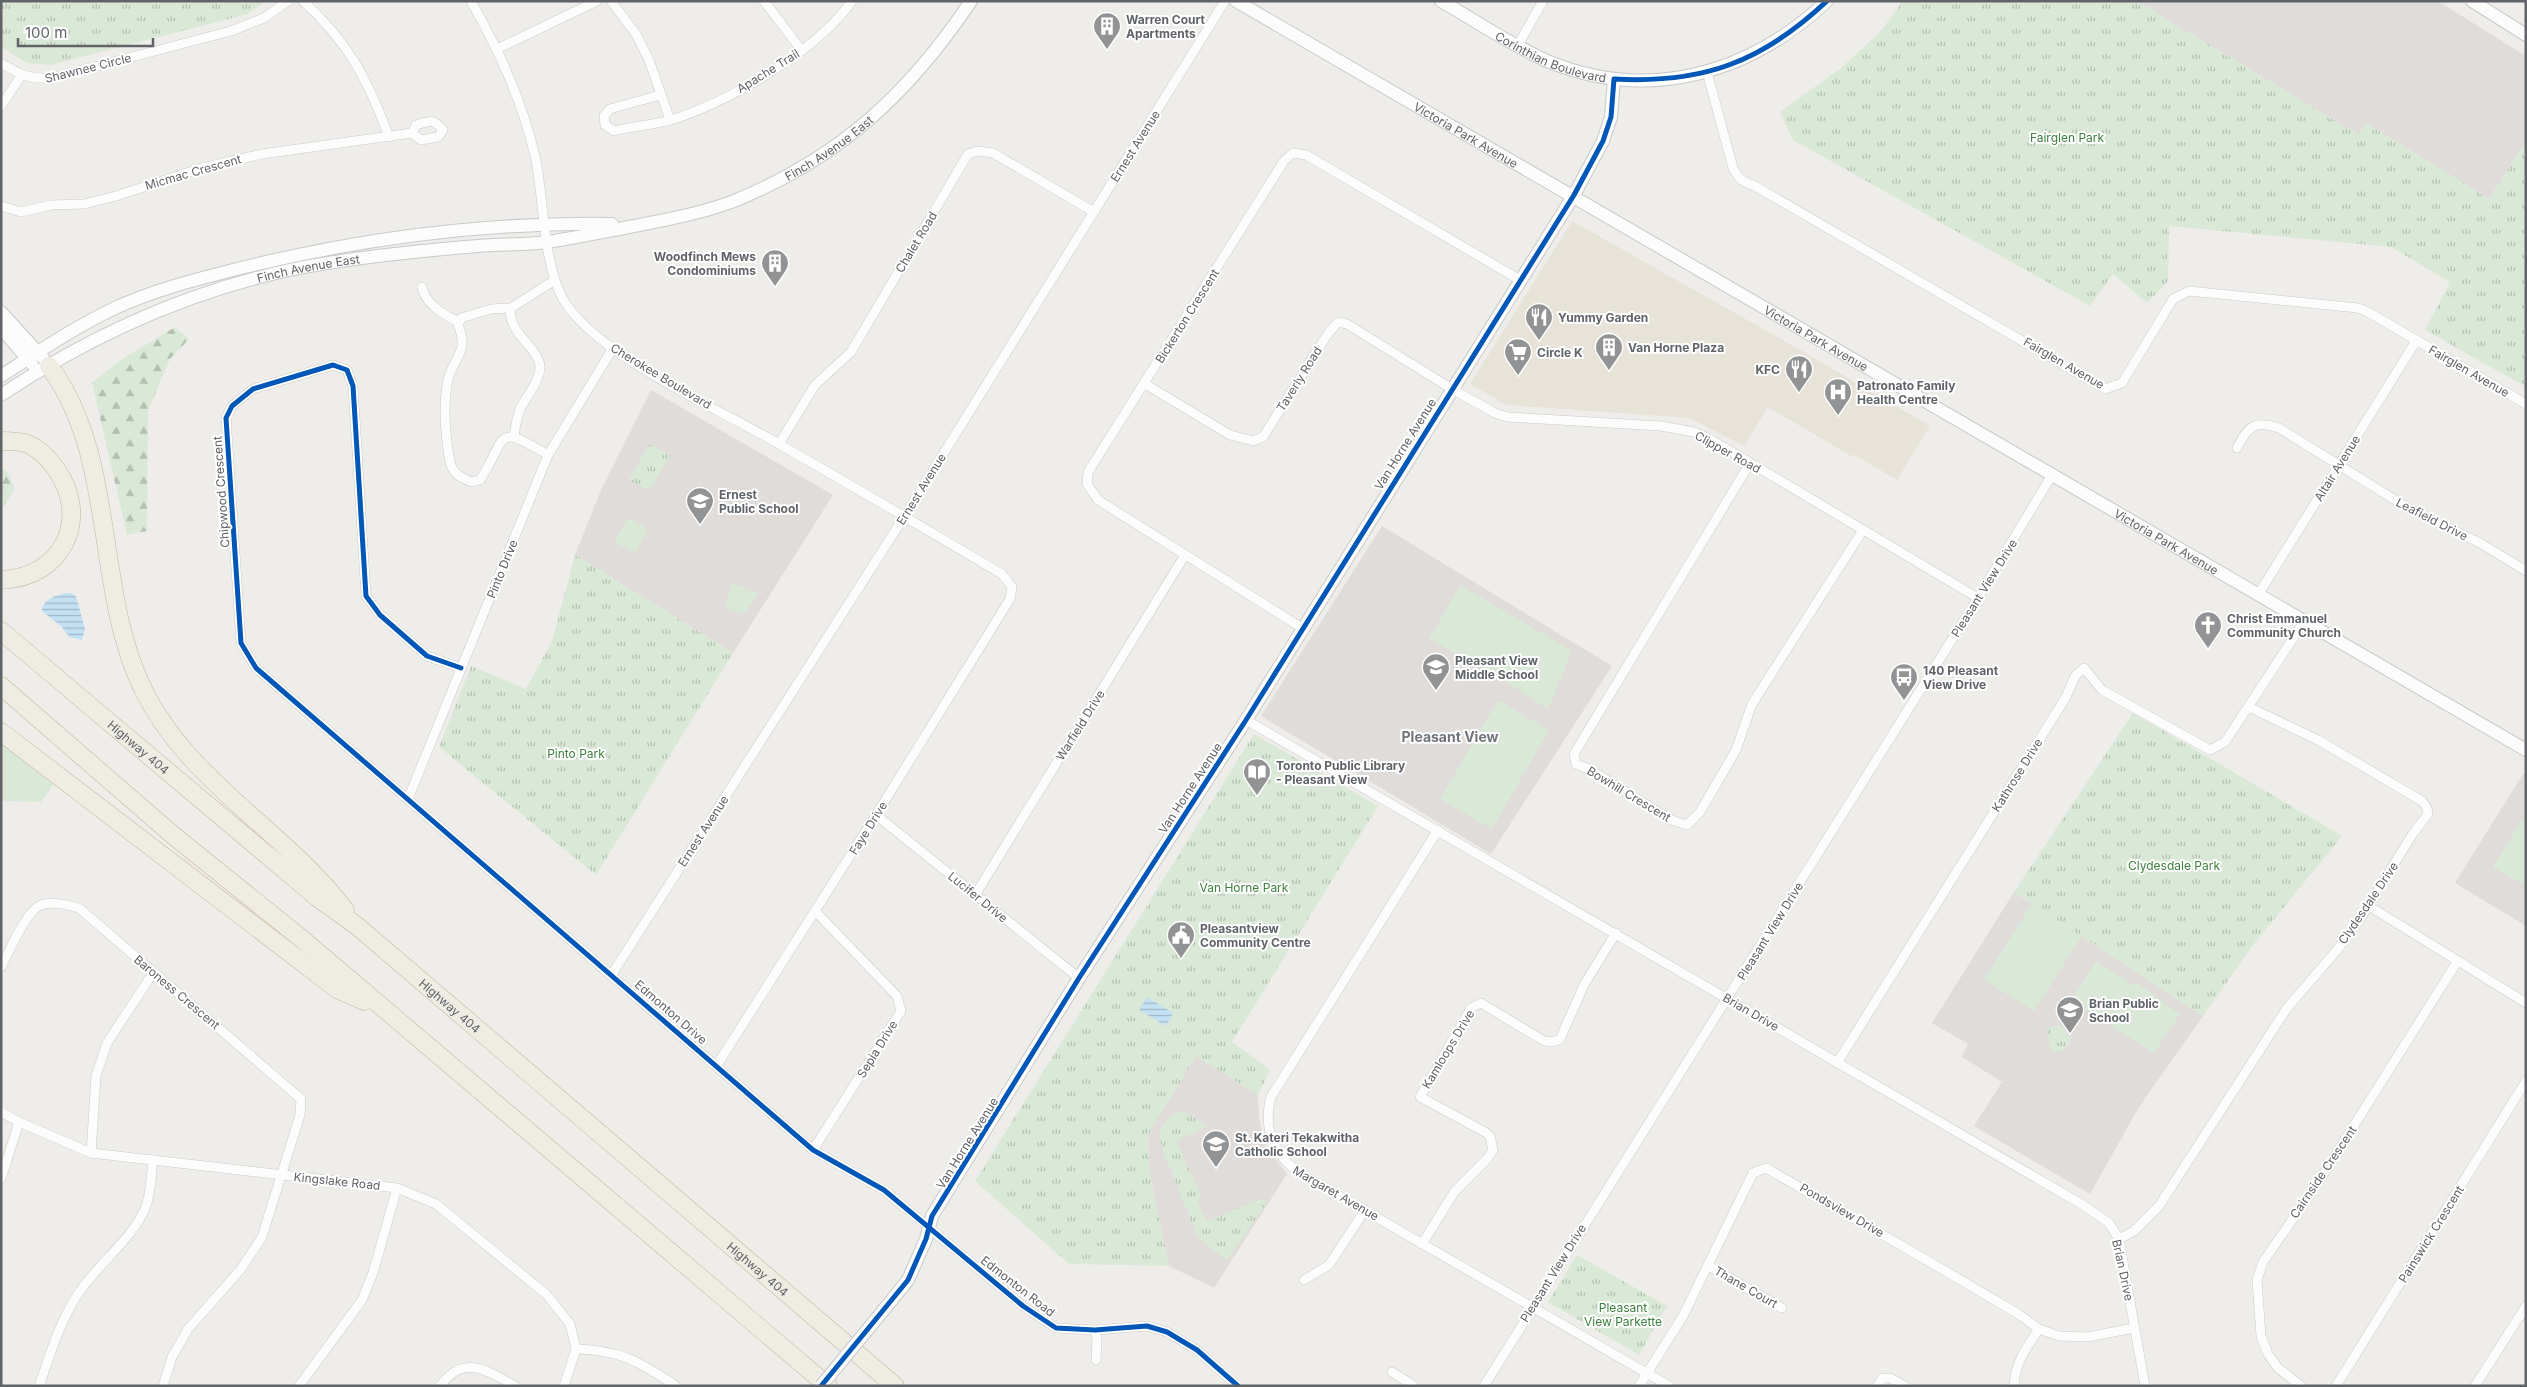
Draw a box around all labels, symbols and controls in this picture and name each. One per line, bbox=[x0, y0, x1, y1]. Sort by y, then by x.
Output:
building icon: Warren Court Apartments bbox=[1092, 11, 1122, 50]
place label: Warren Court Apartments bbox=[1126, 12, 1206, 41]
scale bar bbox=[18, 15, 152, 47]
text: 100 m bbox=[25, 23, 67, 42]
street label: Corinthian Boulevard bbox=[1493, 28, 1607, 85]
street label: Apache Trail bbox=[734, 46, 802, 96]
street label: Shawnee Circle bbox=[43, 50, 133, 86]
street label: Victoria Park Avenue bbox=[1411, 98, 1521, 171]
street label: Ernest Avenue bbox=[1107, 107, 1163, 185]
street label: Finch Avenue East bbox=[782, 112, 876, 183]
park label: Fairglen Park bbox=[2030, 130, 2104, 145]
street label: Micmac Crescent bbox=[143, 151, 243, 193]
street label: Chalet Road bbox=[892, 209, 940, 275]
building icon: Woodfinch Mews Condominiums bbox=[760, 248, 790, 287]
place label: Woodfinch Mews Condominiums bbox=[654, 249, 756, 278]
street label: Finch Avenue East bbox=[255, 251, 360, 285]
street label: Bickerton Crescent bbox=[1152, 266, 1222, 366]
restaurant icon: Yummy Garden bbox=[1524, 302, 1554, 341]
street label: Victoria Park Avenue bbox=[1761, 302, 1871, 374]
place label: Yummy Garden bbox=[1558, 310, 1648, 325]
building icon: Van Horne Plaza bbox=[1594, 332, 1624, 371]
street label: Fairglen Avenue bbox=[2021, 334, 2107, 392]
supermarket icon: Circle K bbox=[1503, 337, 1533, 376]
street label: Cherokee Boulevard bbox=[608, 340, 714, 412]
place label: Van Horne Plaza bbox=[1628, 340, 1724, 355]
street label: Fairglen Avenue bbox=[2426, 342, 2512, 400]
street label: Taverly Road bbox=[1273, 344, 1325, 414]
place label: Circle K bbox=[1537, 345, 1583, 360]
restaurant icon: KFC bbox=[1784, 354, 1814, 393]
place label: KFC bbox=[1755, 362, 1780, 377]
hospital icon: Patronato Family Health Centre bbox=[1823, 377, 1853, 416]
place label: Patronato Family Health Centre bbox=[1857, 378, 1956, 407]
street label: Van Horne Avenue bbox=[1371, 395, 1439, 493]
street label: Clipper Road bbox=[1692, 428, 1764, 476]
street label: Altair Avenue bbox=[2311, 432, 2363, 504]
street label: Chipwood Crescent bbox=[210, 436, 232, 548]
street label: Ernest Avenue bbox=[893, 450, 949, 528]
school or university icon: Ernest Public School bbox=[685, 486, 715, 525]
place label: Ernest Public School bbox=[719, 487, 799, 516]
street label: Leafield Drive bbox=[2394, 495, 2470, 543]
street label: Victoria Park Avenue bbox=[2112, 505, 2221, 577]
street label: Pleasant View Drive bbox=[1948, 536, 2020, 640]
street label: Pinto Drive bbox=[483, 538, 521, 600]
church icon: Christ Emmanuel Community Church bbox=[2193, 610, 2223, 649]
place label: Christ Emmanuel Community Church bbox=[2227, 611, 2341, 640]
school or university icon: Pleasant View Middle School bbox=[1421, 652, 1451, 691]
place label: Pleasant View Middle School bbox=[1455, 653, 1539, 682]
bus stop icon: 140 Pleasant View Drive bbox=[1889, 662, 1919, 701]
place label: 140 Pleasant View Drive bbox=[1923, 663, 1999, 692]
street label: Warfield Drive bbox=[1052, 687, 1108, 763]
street label: Highway 404 bbox=[105, 717, 173, 777]
district label: Pleasant View bbox=[1402, 728, 1499, 745]
street label: Kathrose Drive bbox=[1988, 735, 2046, 815]
street label: Van Horne Avenue bbox=[1155, 740, 1225, 836]
park label: Pinto Park bbox=[547, 746, 605, 761]
library icon: Toronto Public Library - Pleasant View bbox=[1242, 757, 1272, 796]
place label: Toronto Public Library - Pleasant View bbox=[1276, 758, 1406, 787]
street label: Bowhill Crescent bbox=[1584, 763, 1674, 825]
street label: Ernest Avenue bbox=[674, 793, 732, 869]
street label: Faye Drive bbox=[846, 799, 890, 857]
park label: Clydesdale Park bbox=[2128, 858, 2220, 873]
street label: Clydesdale Drive bbox=[2335, 859, 2401, 947]
street label: Lucifer Drive bbox=[945, 868, 1011, 926]
street label: Pleasant View Drive bbox=[1734, 879, 1806, 983]
park label: Van Horne Park bbox=[1200, 880, 1289, 895]
public building icon: Pleasantview Community Centre bbox=[1166, 920, 1196, 959]
place label: Pleasantview Community Centre bbox=[1200, 921, 1311, 950]
street label: Baroness Crescent bbox=[131, 952, 223, 1032]
street label: Highway 404 bbox=[416, 975, 484, 1036]
street label: Edmonton Drive bbox=[632, 977, 710, 1047]
street label: Brian Drive bbox=[1720, 990, 1782, 1034]
school or university icon: Brian Public School bbox=[2055, 995, 2085, 1034]
place label: Brian Public School bbox=[2089, 996, 2159, 1025]
street label: Kamloops Drive bbox=[1419, 1007, 1477, 1091]
street label: Sepia Drive bbox=[853, 1018, 901, 1080]
street label: Van Horne Avenue bbox=[933, 1094, 1001, 1192]
street label: Cairnside Crescent bbox=[2286, 1123, 2360, 1221]
school or university icon: St. Kateri Tekakwitha Catholic School bbox=[1201, 1129, 1231, 1168]
place label: St. Kateri Tekakwitha Catholic School bbox=[1235, 1130, 1359, 1159]
street label: Margaret Avenue bbox=[1290, 1162, 1382, 1224]
street label: Kingslake Road bbox=[293, 1169, 381, 1193]
street label: Pondsview Drive bbox=[1797, 1180, 1887, 1240]
street label: Painswick Crescent bbox=[2395, 1183, 2467, 1285]
street label: Pleasant View Drive bbox=[1517, 1221, 1589, 1325]
street label: Highway 404 bbox=[724, 1238, 792, 1299]
street label: Brian Drive bbox=[2109, 1238, 2137, 1302]
street label: Edmonton Road bbox=[978, 1252, 1058, 1320]
street label: Thane Court bbox=[1712, 1263, 1780, 1311]
park label: Pleasant View Parkette bbox=[1584, 1300, 1662, 1329]

